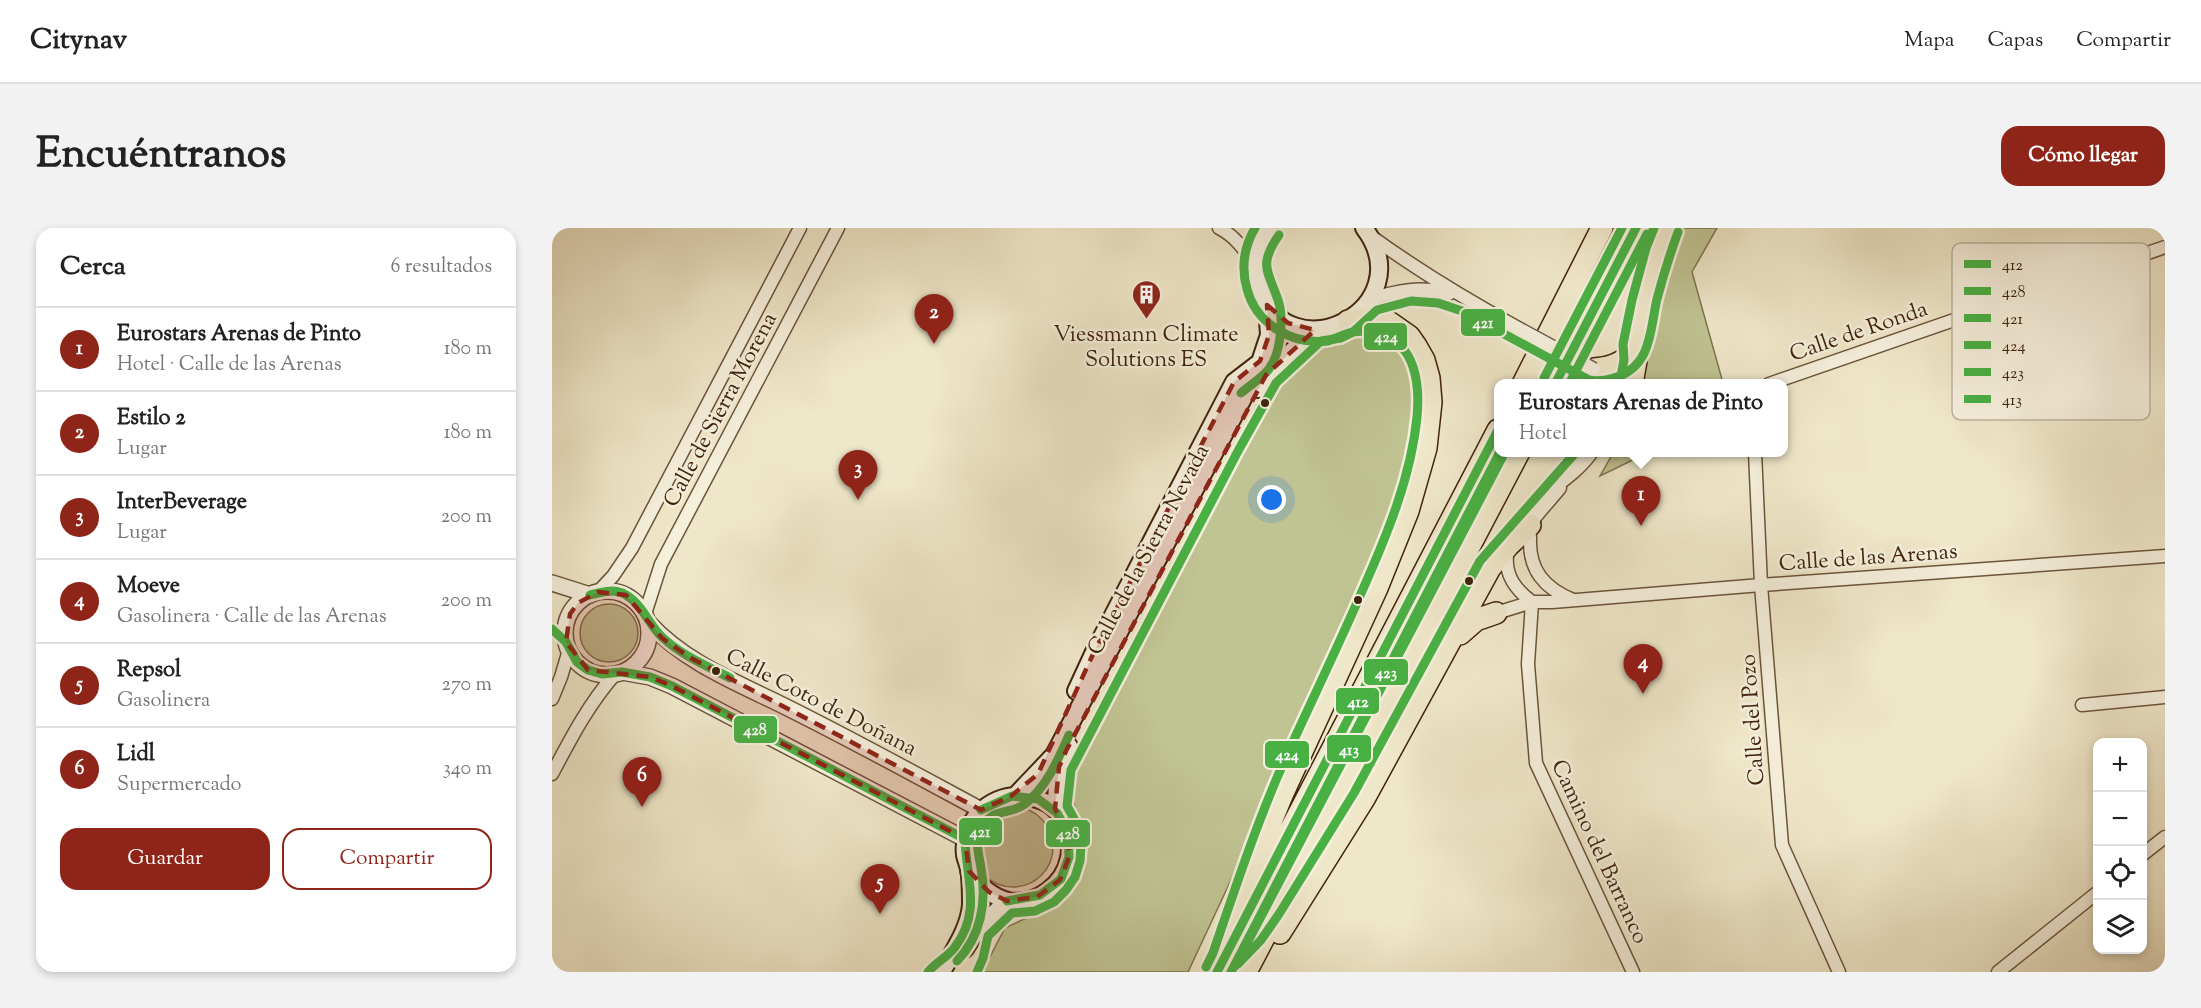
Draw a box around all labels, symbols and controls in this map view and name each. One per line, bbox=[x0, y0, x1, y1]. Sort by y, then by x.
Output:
text: Citynav bbox=[30, 21, 127, 61]
text: Mapa bbox=[1904, 26, 1954, 56]
text: Capas bbox=[1987, 26, 2043, 56]
text: Compartir bbox=[2076, 26, 2171, 56]
text: Encuéntranos bbox=[36, 126, 286, 186]
button: Cómo llegar bbox=[2001, 126, 2165, 186]
legend bbox=[1952, 243, 2150, 420]
text: Cerca bbox=[60, 249, 126, 286]
text: 6 resultados bbox=[391, 253, 492, 282]
text: 412 bbox=[2002, 255, 2024, 278]
building icon: Viessmann Climate Solutions ES bbox=[1130, 278, 1162, 320]
text: 428 bbox=[2002, 282, 2026, 305]
pin: 2 bbox=[914, 294, 953, 344]
street label: Calle de Ronda bbox=[1786, 294, 1932, 371]
street label: Calle de Sierra Morena bbox=[657, 307, 787, 513]
line badge: 421 bbox=[1460, 308, 1506, 337]
text: 421 bbox=[2002, 309, 2024, 332]
text: 421 bbox=[1472, 313, 1494, 336]
text: Eurostars Arenas de Pinto bbox=[117, 319, 361, 351]
place label: Viessmann Climate Solutions ES bbox=[1053, 320, 1239, 377]
line badge: 424 bbox=[1363, 322, 1408, 351]
text: 424 bbox=[1373, 327, 1398, 350]
text: 1 bbox=[76, 335, 83, 364]
text: 180 m bbox=[444, 335, 492, 364]
text: 424 bbox=[2002, 336, 2026, 359]
text: Hotel · Calle de las Arenas bbox=[117, 351, 342, 380]
text: 423 bbox=[2002, 363, 2024, 386]
popup bbox=[1494, 379, 1788, 457]
text: Eurostars Arenas de Pinto bbox=[1519, 388, 1763, 420]
text: 413 bbox=[2002, 390, 2022, 413]
unlabelled marker bbox=[1259, 397, 1271, 409]
text: Estilo 2 bbox=[117, 403, 186, 435]
text: 2 bbox=[75, 419, 84, 448]
text: 180 m bbox=[444, 419, 492, 448]
text: Hotel bbox=[1519, 420, 1567, 449]
text: Lugar bbox=[117, 435, 167, 464]
street label: Calle de la Sierra Nevada bbox=[1080, 439, 1219, 661]
pin: 3 bbox=[838, 450, 878, 500]
pin: 1 bbox=[1622, 476, 1660, 526]
your location bbox=[1257, 485, 1286, 514]
text: InterBeverage bbox=[117, 487, 247, 519]
text: 3 bbox=[75, 503, 84, 532]
text: 200 m bbox=[441, 503, 492, 532]
text: Lugar bbox=[117, 519, 167, 548]
street label: Calle de las Arenas bbox=[1778, 537, 1959, 581]
text: Moeve bbox=[117, 571, 180, 603]
unlabelled marker bbox=[1463, 575, 1475, 587]
text: 4 bbox=[74, 587, 85, 616]
text: 200 m bbox=[441, 587, 492, 616]
unlabelled marker bbox=[1352, 594, 1364, 606]
text: Gasolinera · Calle de las Arenas bbox=[117, 603, 387, 632]
street label: Calle Coto de Doñana bbox=[719, 642, 922, 766]
pin: 4 bbox=[1624, 644, 1662, 694]
street label: Calle del Pozo bbox=[1733, 653, 1775, 787]
text: Repsol bbox=[117, 655, 181, 687]
line badge: 423 bbox=[1363, 658, 1409, 686]
text: 423 bbox=[1374, 663, 1398, 686]
unlabelled marker bbox=[710, 665, 722, 677]
text: 5 bbox=[76, 671, 83, 700]
text: 270 m bbox=[442, 671, 492, 700]
text: Gasolinera bbox=[117, 687, 210, 716]
line badge: 412 bbox=[1335, 687, 1380, 715]
text: 412 bbox=[1347, 692, 1369, 715]
line badge: 428 bbox=[733, 715, 778, 744]
text: 428 bbox=[742, 720, 767, 743]
line badge: 413 bbox=[1326, 734, 1372, 763]
map controls bbox=[2093, 738, 2147, 954]
button: + bbox=[2093, 738, 2147, 792]
text: Lidl bbox=[117, 739, 155, 771]
line badge: 424 bbox=[1264, 740, 1310, 769]
text: 413 bbox=[1338, 740, 1360, 763]
text: 424 bbox=[1274, 745, 1299, 768]
text: 6 bbox=[75, 755, 84, 784]
text: 340 m bbox=[443, 755, 492, 784]
street label: Camino del Barranco bbox=[1542, 755, 1655, 950]
pin: 6 bbox=[622, 758, 662, 807]
text: Supermercado bbox=[117, 771, 242, 800]
button: − bbox=[2093, 792, 2147, 846]
line badge: 421 bbox=[958, 817, 1003, 846]
line badge: 428 bbox=[1045, 819, 1091, 848]
text: 421 bbox=[969, 822, 991, 845]
text: 428 bbox=[1055, 824, 1080, 847]
button: Guardar bbox=[60, 828, 270, 890]
button: Compartir bbox=[282, 828, 492, 890]
button: locate bbox=[2093, 846, 2147, 900]
pin: 5 bbox=[860, 864, 900, 914]
button: layers bbox=[2093, 900, 2147, 954]

